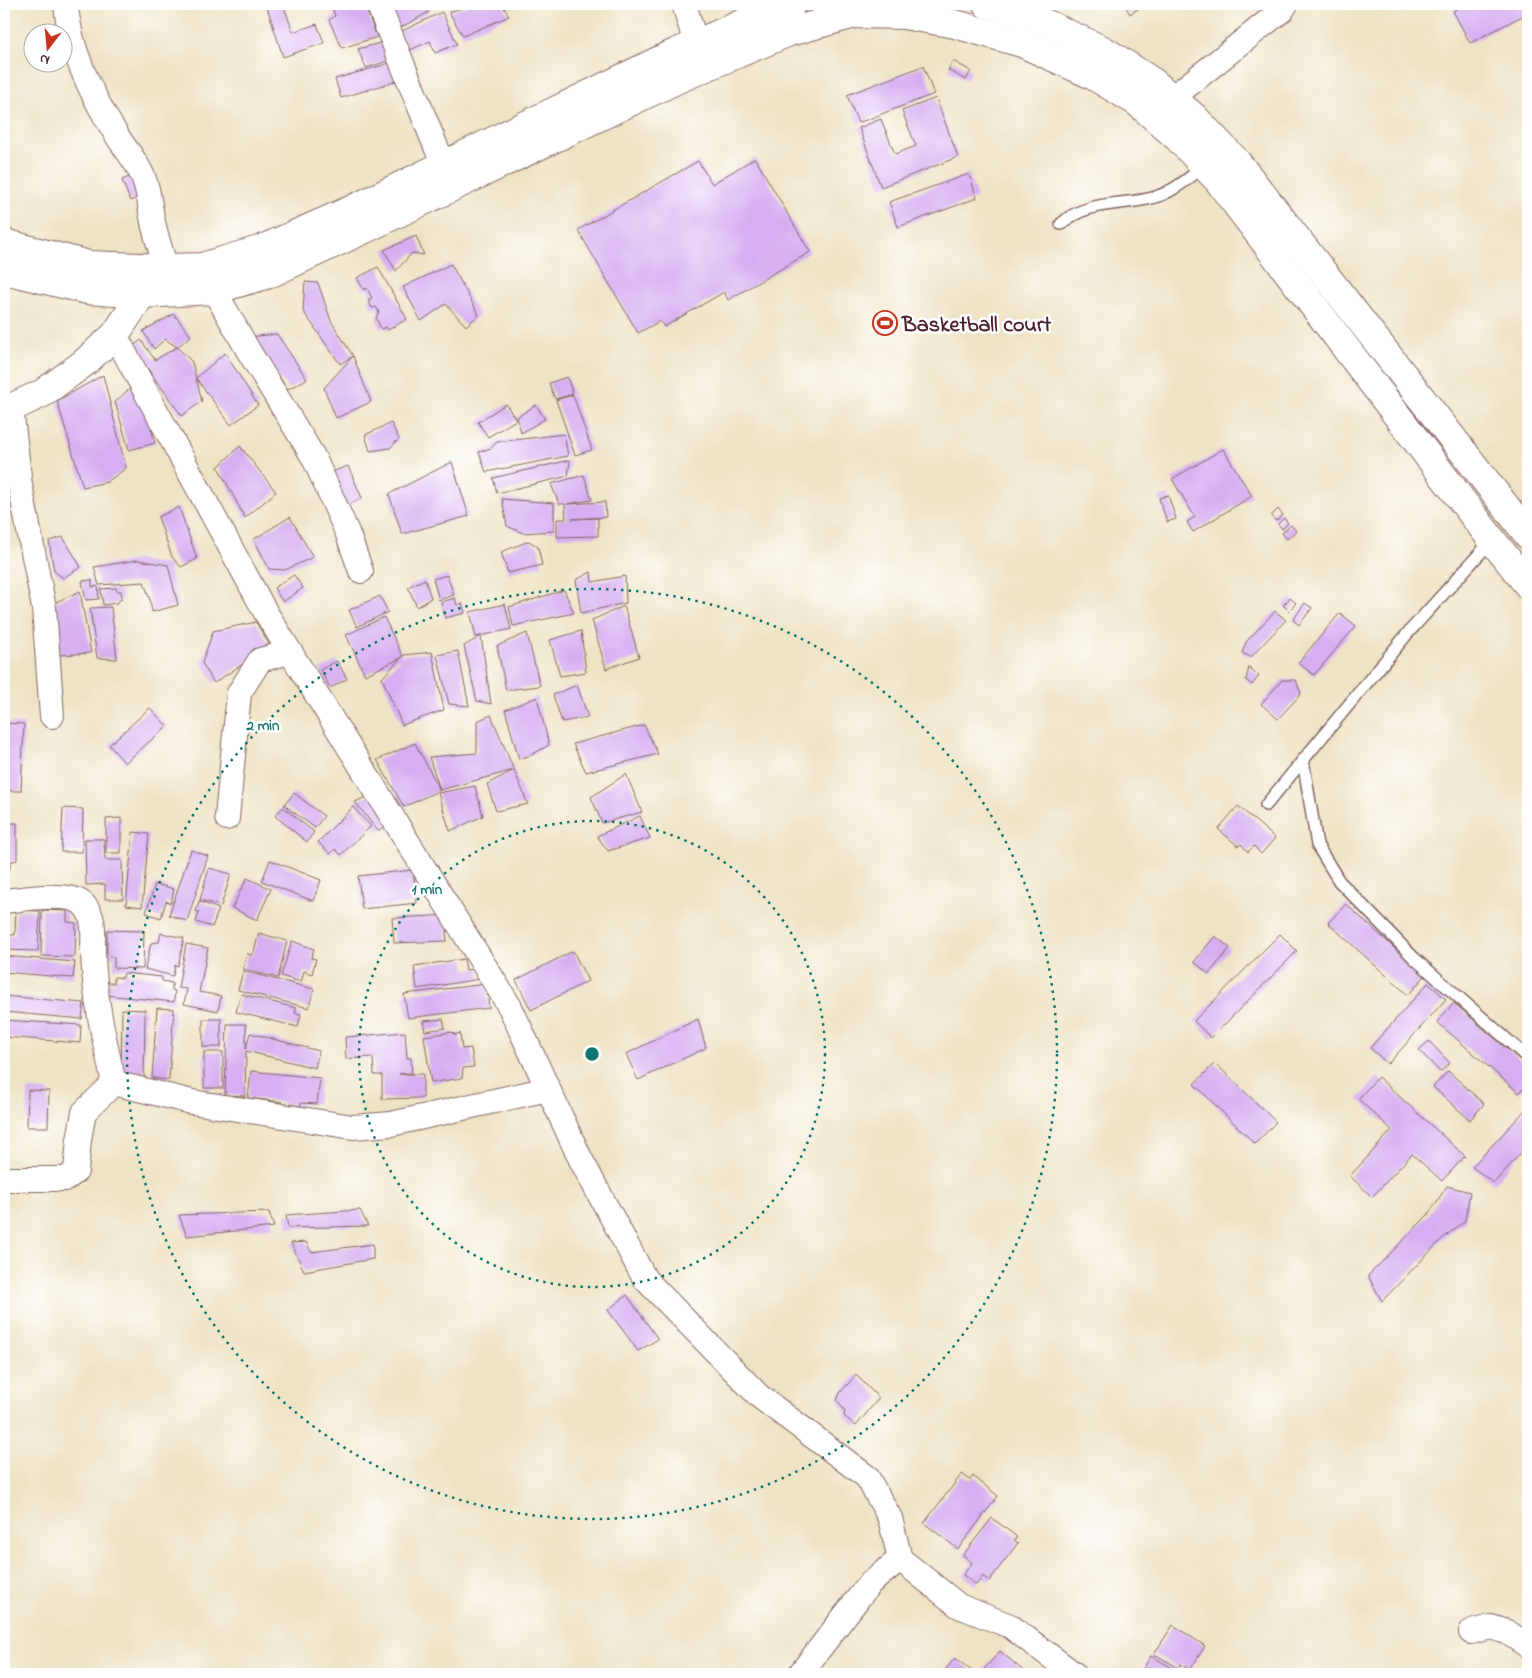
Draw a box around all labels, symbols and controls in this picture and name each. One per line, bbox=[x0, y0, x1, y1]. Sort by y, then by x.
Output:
north arrow bbox=[22, 22, 72, 72]
text: N bbox=[37, 48, 52, 70]
sports icon: Basketball court bbox=[872, 310, 898, 336]
place label: Basketball court bbox=[901, 310, 1052, 342]
text: 2 min bbox=[246, 715, 280, 737]
text: 1 min bbox=[412, 879, 443, 901]
centre of rings bbox=[583, 1045, 601, 1063]

